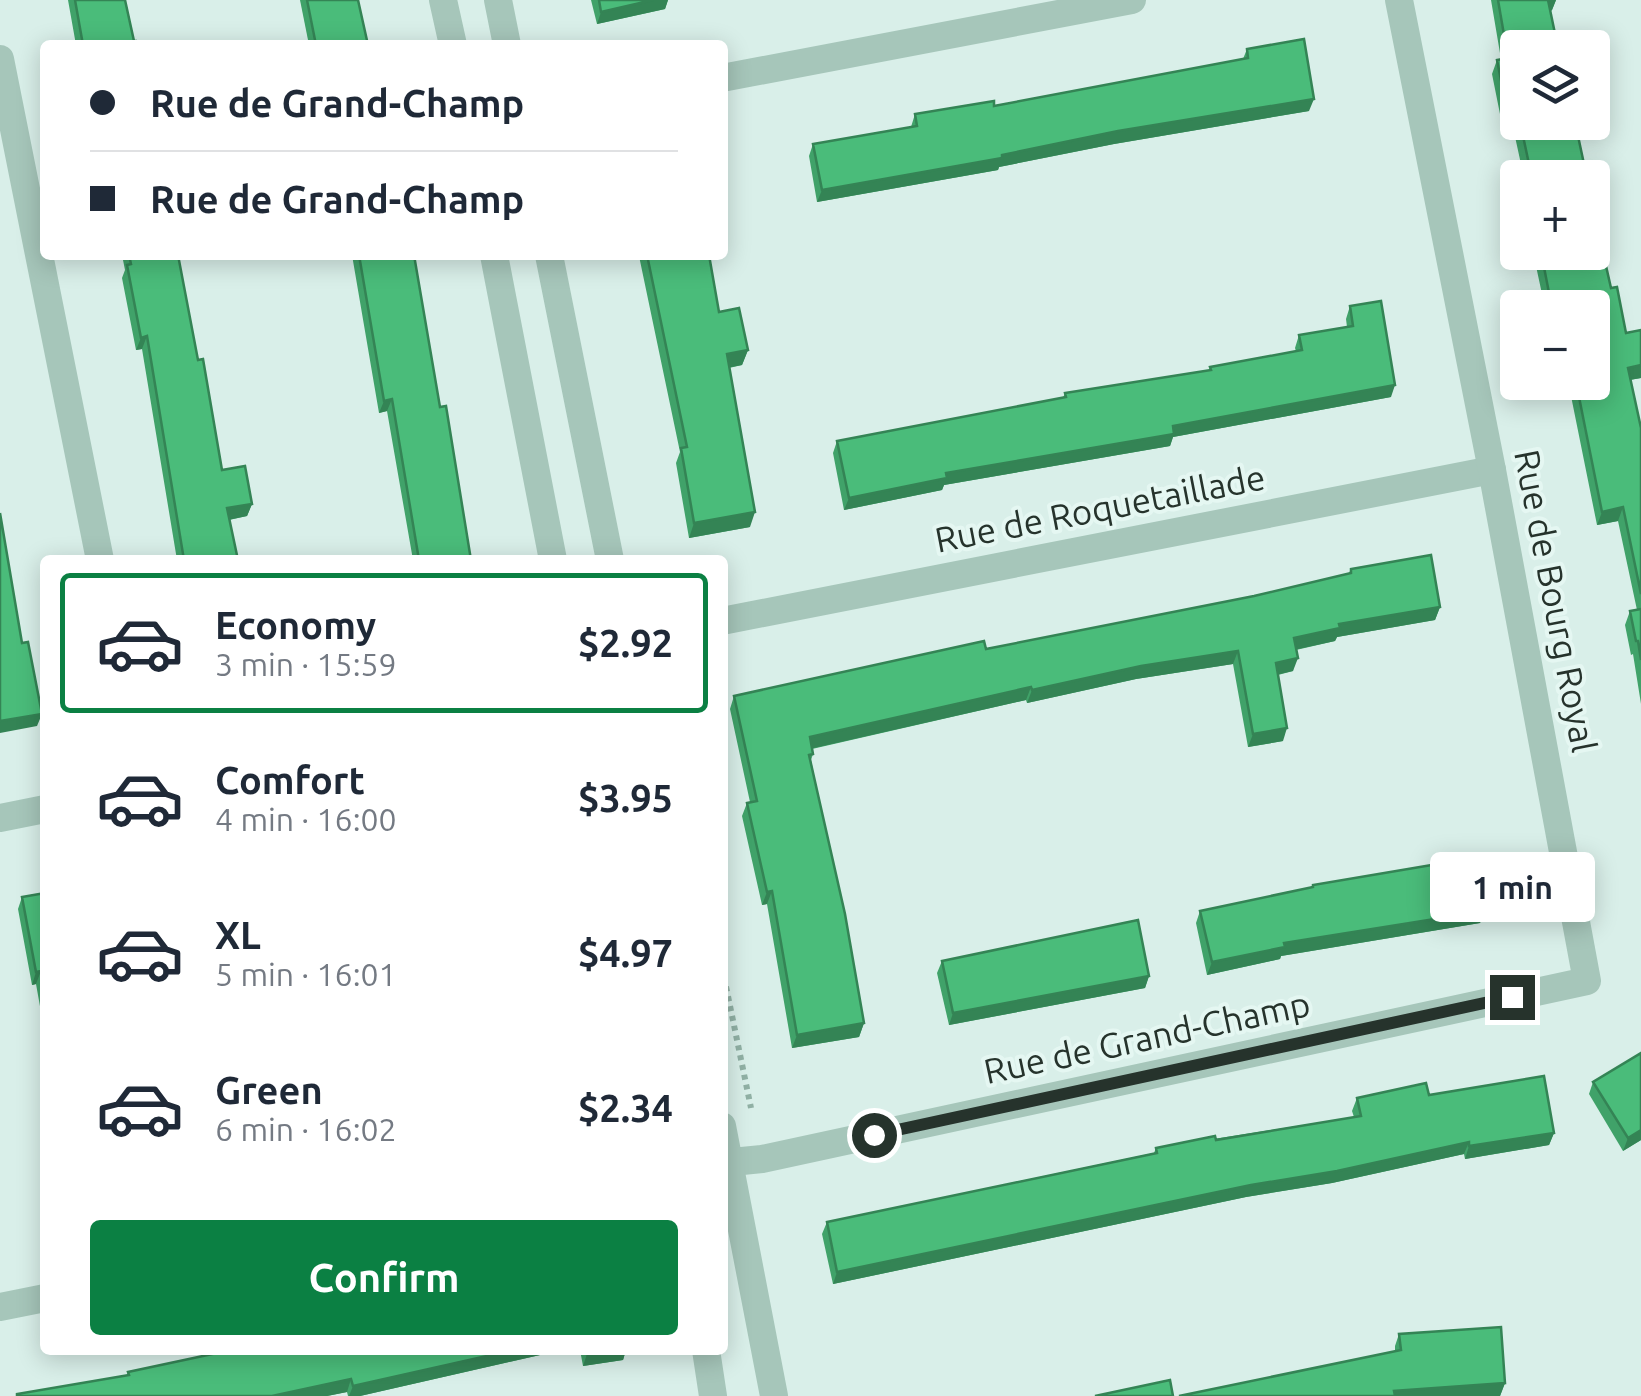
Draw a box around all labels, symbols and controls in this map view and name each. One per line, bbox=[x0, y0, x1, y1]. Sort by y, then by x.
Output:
map controls bbox=[1500, 30, 1610, 400]
button: layers bbox=[1500, 30, 1610, 140]
text: Rue de Grand-Champ bbox=[150, 82, 524, 124]
button: + bbox=[1500, 160, 1610, 270]
text: Rue de Grand-Champ bbox=[150, 178, 524, 220]
button: − bbox=[1500, 290, 1610, 400]
street label: Rue de Bourg Royal bbox=[1507, 446, 1605, 755]
street label: Rue de Roquetaillade bbox=[931, 456, 1268, 560]
icon: car bbox=[95, 598, 185, 688]
text: Economy bbox=[215, 604, 376, 646]
text: $2.92 bbox=[578, 622, 673, 664]
text: 3 min · 15:59 bbox=[215, 646, 397, 682]
icon: car bbox=[95, 753, 185, 843]
text: Comfort bbox=[215, 759, 365, 801]
text: $3.95 bbox=[578, 777, 673, 819]
text: 4 min · 16:00 bbox=[215, 801, 397, 837]
callout: 1 min bbox=[1430, 852, 1594, 922]
text: 1 min bbox=[1472, 869, 1553, 905]
icon: car bbox=[95, 908, 185, 998]
text: XL bbox=[215, 914, 261, 956]
text: $4.97 bbox=[578, 932, 673, 974]
text: 5 min · 16:01 bbox=[215, 956, 397, 992]
route end bbox=[1490, 975, 1535, 1020]
street label: Rue de Grand-Champ bbox=[980, 983, 1313, 1091]
icon: car bbox=[95, 1063, 185, 1153]
text: Green bbox=[215, 1069, 323, 1111]
text: $2.34 bbox=[578, 1087, 673, 1129]
text: 6 min · 16:02 bbox=[215, 1111, 397, 1147]
route start bbox=[852, 1113, 897, 1158]
button: Confirm bbox=[90, 1220, 678, 1335]

